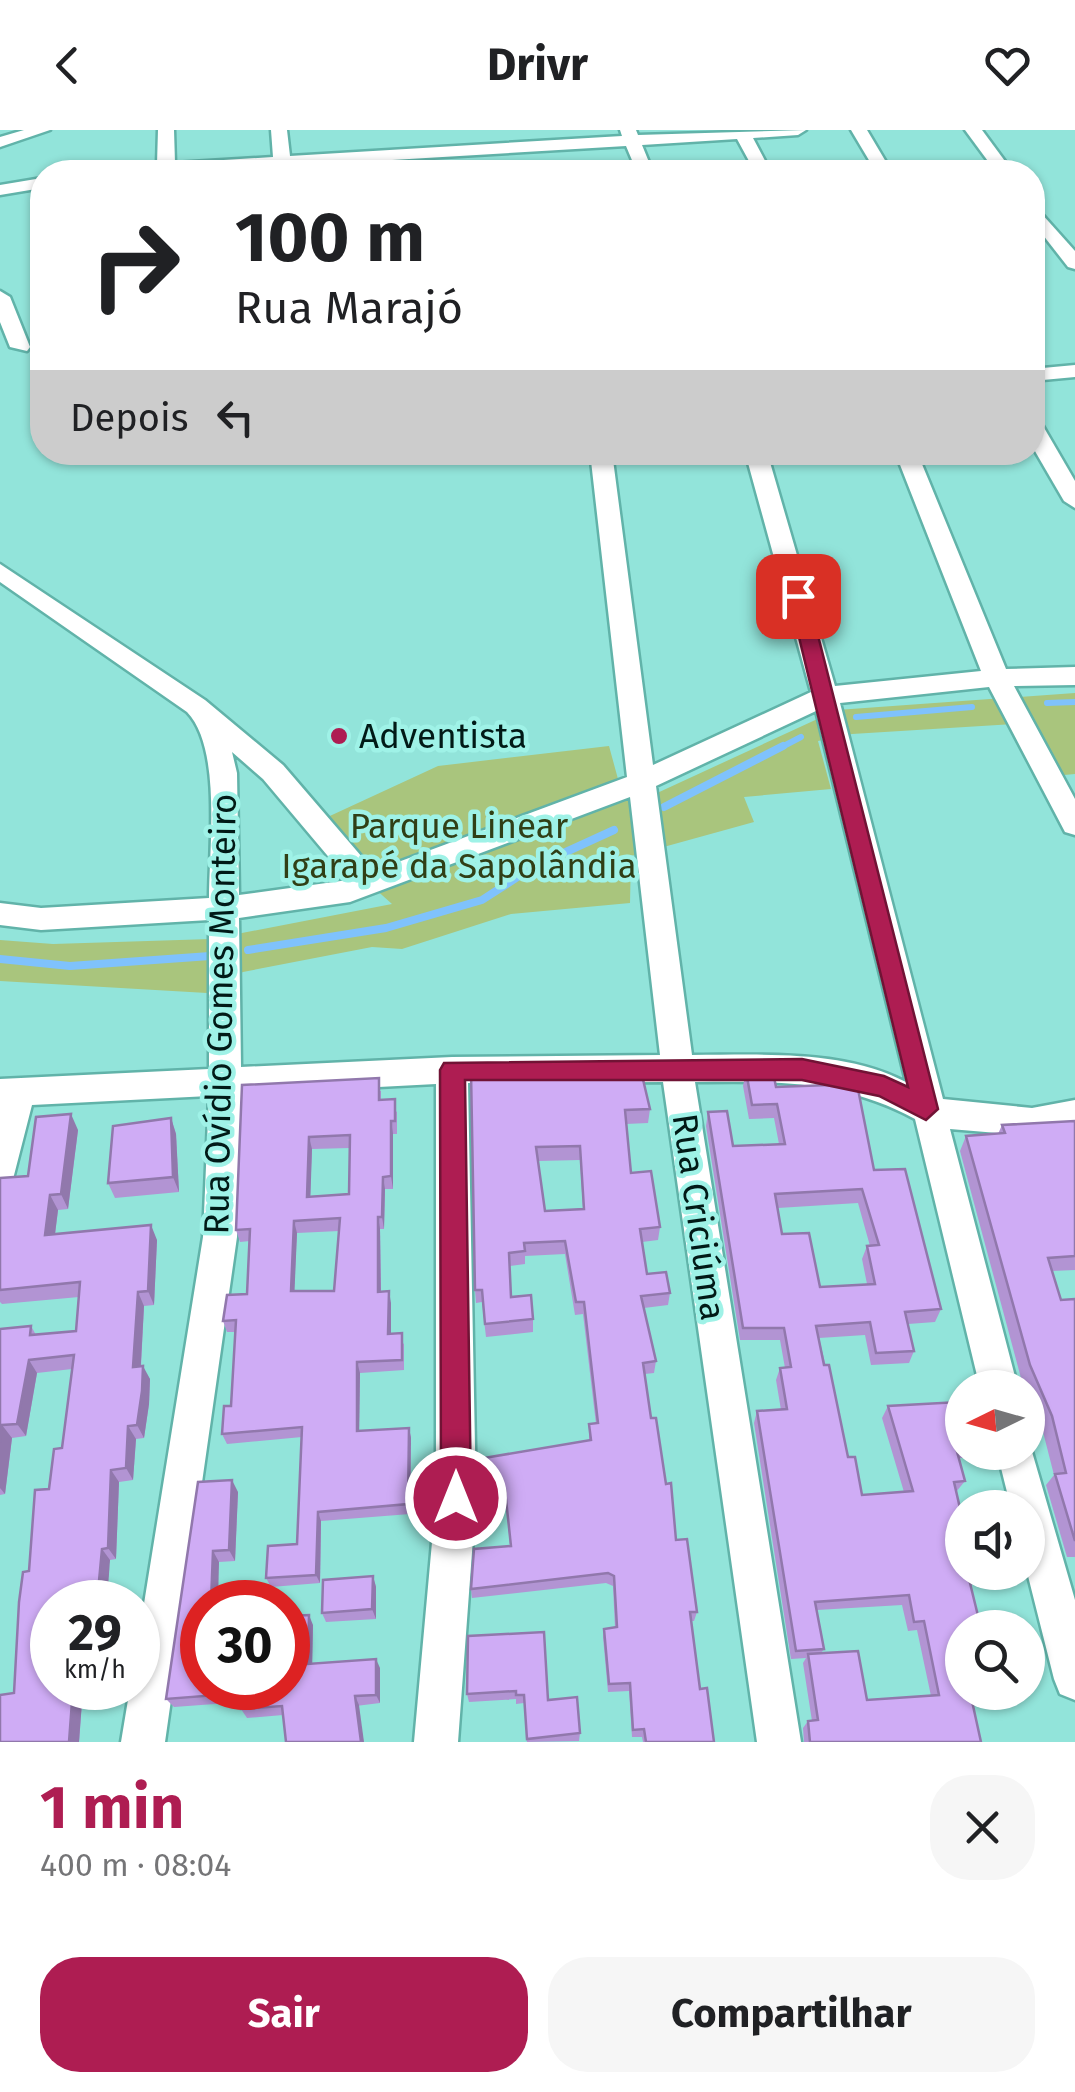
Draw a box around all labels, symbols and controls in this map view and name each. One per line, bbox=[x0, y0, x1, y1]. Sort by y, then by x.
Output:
icon: back bbox=[40, 38, 95, 93]
text: Drivr bbox=[487, 38, 588, 92]
icon: heart bbox=[980, 38, 1035, 93]
text: 100 m bbox=[235, 196, 425, 280]
icon: right bbox=[70, 200, 200, 330]
text: Rua Marajó bbox=[235, 281, 463, 335]
icon: left bbox=[208, 390, 263, 445]
text: Depois bbox=[70, 395, 188, 441]
pin bbox=[756, 554, 841, 639]
icon: arrive bbox=[771, 569, 826, 624]
place label: Adventista bbox=[359, 715, 527, 757]
marker: Adventista bbox=[328, 725, 350, 747]
street label: Rua Ovídio Gomes Monteiro bbox=[195, 793, 245, 1235]
park label: Parque Linear Igarapé da Sapolândia bbox=[281, 805, 637, 887]
street label: Rua Criciúma bbox=[664, 1111, 734, 1323]
north arrow bbox=[945, 1370, 1045, 1470]
map controls bbox=[945, 1370, 1045, 1710]
position arrow bbox=[404, 1446, 508, 1550]
button: sound bbox=[945, 1490, 1045, 1590]
speed limit sign: 30 bbox=[180, 1580, 310, 1710]
text: 29 bbox=[68, 1603, 122, 1663]
button: search bbox=[945, 1610, 1045, 1710]
text: km/h bbox=[64, 1655, 126, 1685]
text: 1 min bbox=[40, 1772, 184, 1844]
button: close bbox=[930, 1775, 1035, 1880]
text: 400 m · 08:04 bbox=[40, 1846, 231, 1884]
button: Sair bbox=[40, 1957, 528, 2072]
button: Compartilhar bbox=[548, 1957, 1035, 2072]

